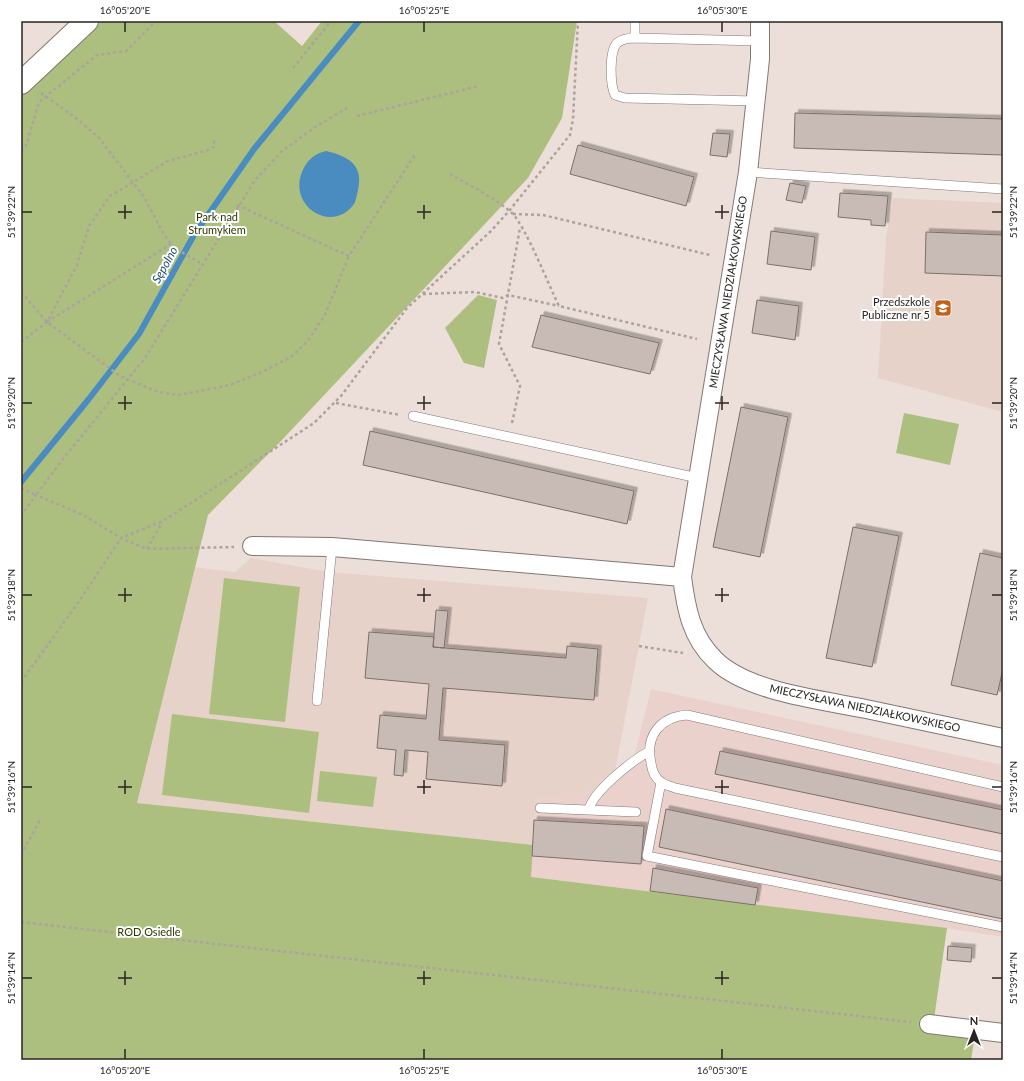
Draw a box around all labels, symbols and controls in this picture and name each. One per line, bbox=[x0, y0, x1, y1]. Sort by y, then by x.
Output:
text: 16°05'20"E bbox=[100, 4, 150, 16]
text: 16°05'25"E bbox=[399, 4, 449, 16]
text: 16°05'30"E bbox=[697, 4, 747, 16]
text: 51°39'22"N bbox=[5, 186, 17, 238]
text: 51°39'22"N bbox=[1007, 186, 1019, 238]
street label: MIECZYSŁAWA NIEDZIAŁKOWSKIEGO bbox=[706, 195, 749, 389]
park label: Park nad Strumykiem bbox=[188, 210, 246, 236]
water label: Sępolno bbox=[148, 244, 181, 286]
place label: Przedszkole Publiczne nr 5 bbox=[862, 295, 930, 321]
school or university icon: Przedszkole Publiczne nr 5 bbox=[933, 298, 953, 318]
text: 51°39'20"N bbox=[5, 377, 17, 429]
text: 51°39'20"N bbox=[1007, 377, 1019, 429]
text: 51°39'18"N bbox=[5, 569, 17, 621]
text: 51°39'18"N bbox=[1007, 569, 1019, 621]
street label: MIECZYSŁAWA NIEDZIAŁKOWSKIEGO bbox=[769, 681, 962, 734]
text: 51°39'16"N bbox=[5, 761, 17, 813]
text: 51°39'16"N bbox=[1007, 761, 1019, 813]
park label: ROD Osiedle bbox=[117, 925, 181, 938]
text: 51°39'14"N bbox=[5, 952, 17, 1004]
text: 51°39'14"N bbox=[1007, 952, 1019, 1004]
north arrow bbox=[954, 1011, 994, 1051]
text: N bbox=[970, 1014, 978, 1027]
text: 16°05'20"E bbox=[100, 1064, 150, 1076]
text: 16°05'25"E bbox=[399, 1064, 449, 1076]
text: 16°05'30"E bbox=[697, 1064, 747, 1076]

